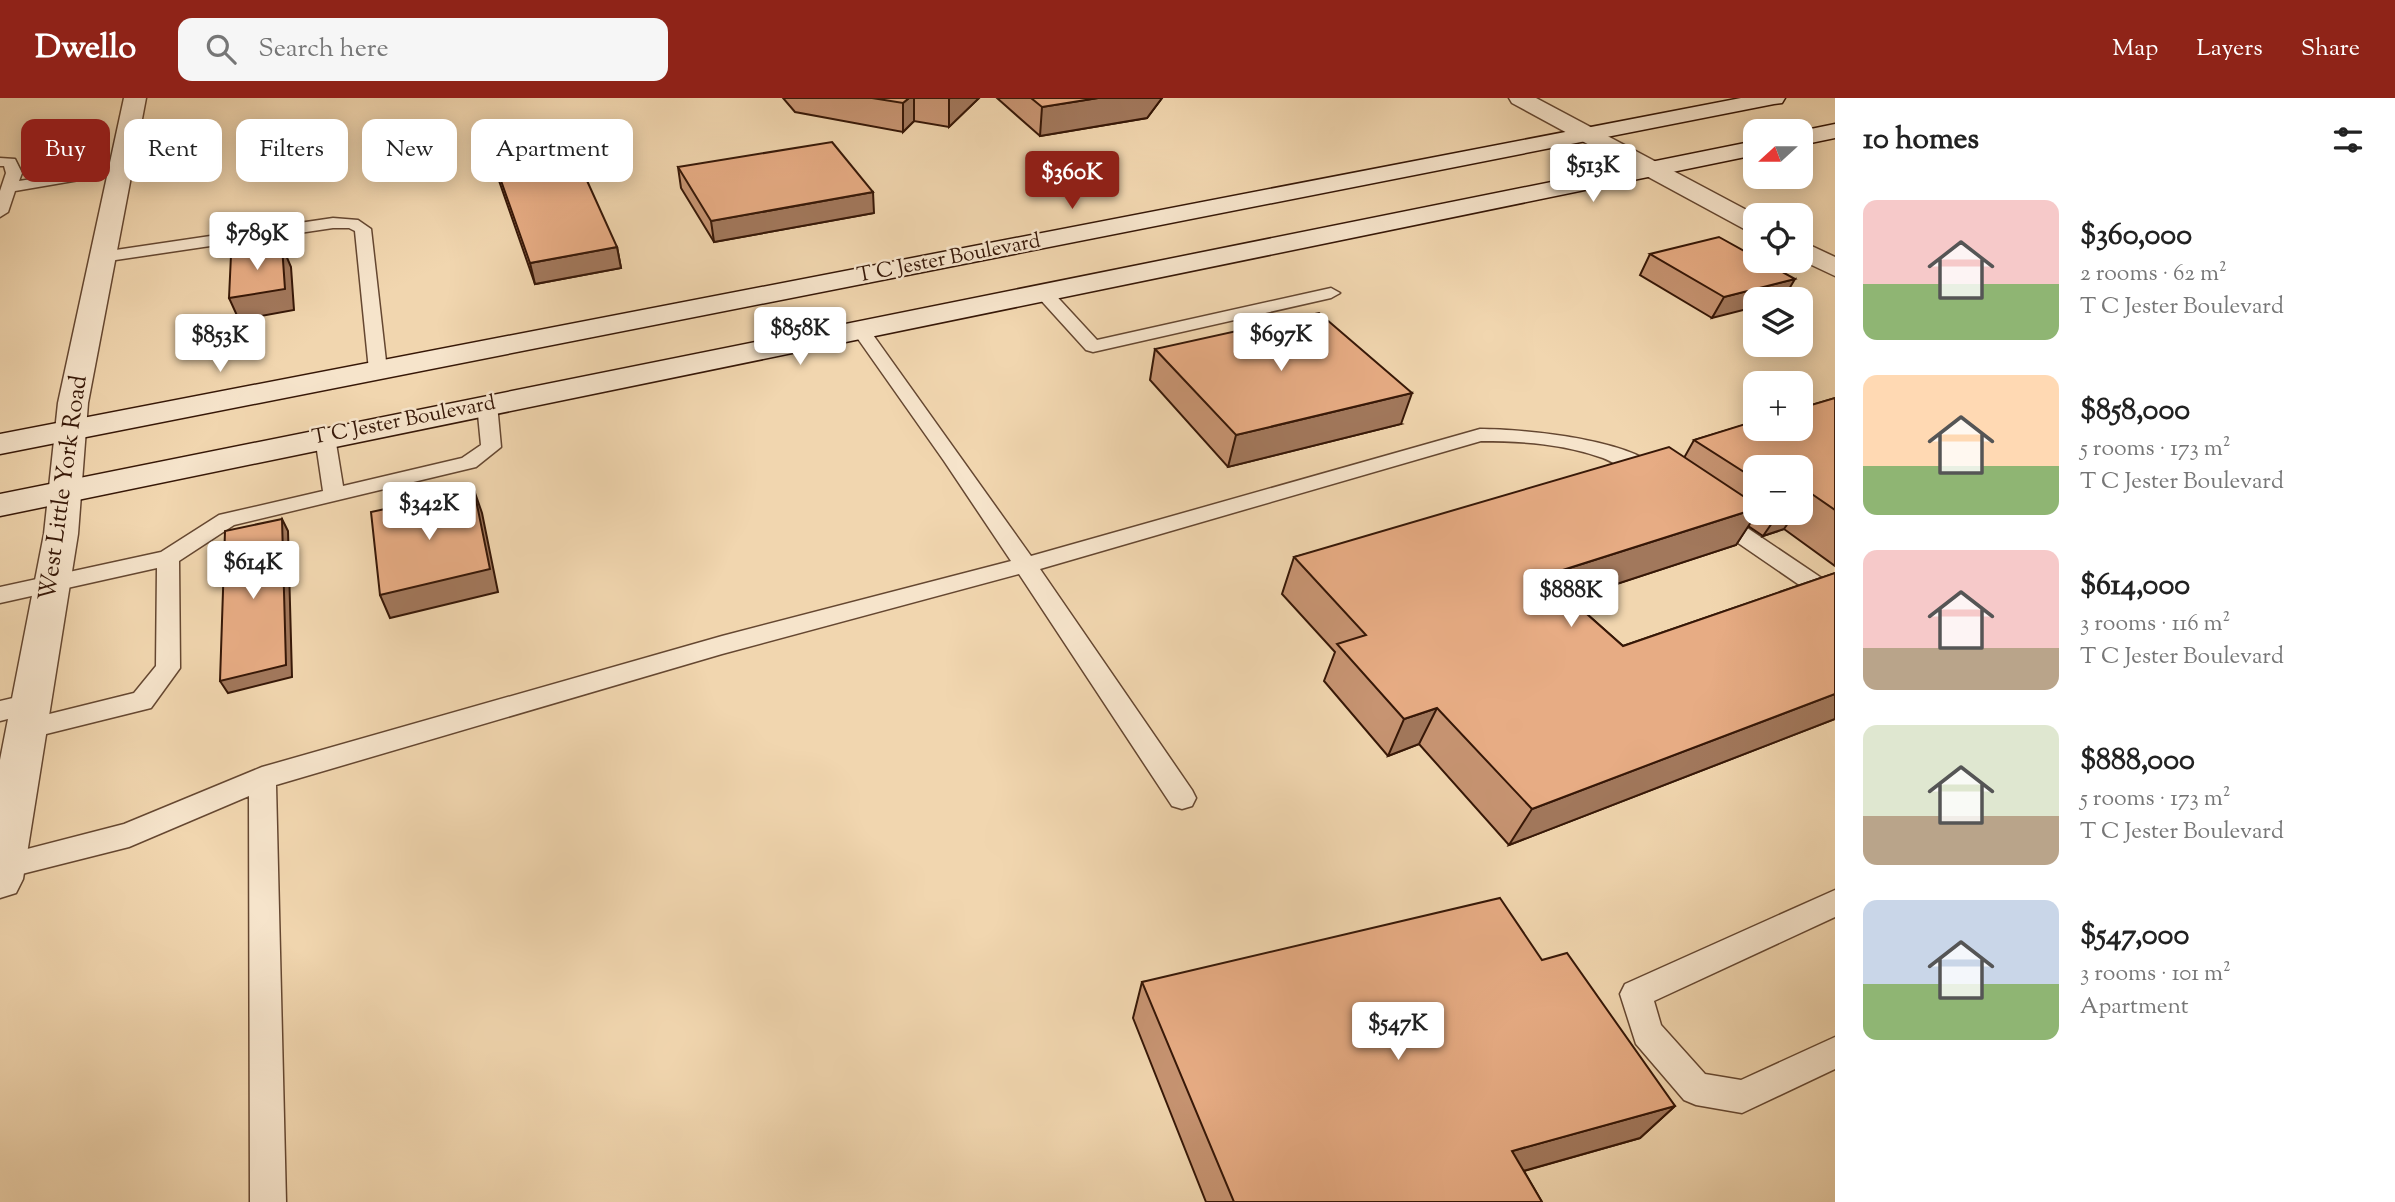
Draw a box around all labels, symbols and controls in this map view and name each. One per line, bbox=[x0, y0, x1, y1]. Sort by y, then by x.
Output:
search box bbox=[178, 18, 668, 81]
text: Dwello bbox=[35, 25, 136, 73]
icon: search bbox=[202, 30, 240, 68]
text: Search here bbox=[258, 31, 389, 68]
text: Map bbox=[2112, 32, 2158, 66]
text: Layers bbox=[2196, 32, 2263, 66]
text: Share bbox=[2301, 32, 2360, 66]
chip: Buy bbox=[21, 119, 110, 182]
chip: Rent bbox=[124, 119, 222, 182]
chip: Filters bbox=[236, 119, 348, 182]
chip: New bbox=[362, 119, 457, 182]
chip: Apartment bbox=[471, 119, 633, 182]
north arrow bbox=[1743, 119, 1813, 189]
map controls bbox=[1743, 119, 1813, 525]
text: 10 homes bbox=[1863, 119, 1979, 162]
icon: filters bbox=[2329, 121, 2367, 159]
pin: $513K bbox=[1544, 144, 1642, 204]
text: $513K bbox=[1566, 150, 1620, 183]
pin: $360K bbox=[1023, 152, 1121, 211]
text: $360K bbox=[1041, 157, 1103, 190]
button: locate bbox=[1743, 203, 1813, 273]
pin: $789K bbox=[208, 212, 306, 272]
text: $360,000 bbox=[2080, 215, 2192, 258]
text: $789K bbox=[225, 218, 289, 251]
street label: T C Jester Boulevard bbox=[855, 226, 1043, 291]
icon: home bbox=[1919, 228, 2003, 312]
text: 2 rooms · 62 m² bbox=[2080, 258, 2227, 291]
button: layers bbox=[1743, 287, 1813, 357]
text: T C Jester Boulevard bbox=[2080, 291, 2284, 324]
pin: $858K bbox=[751, 308, 849, 367]
text: $858K bbox=[770, 313, 830, 346]
pin: $853K bbox=[171, 314, 269, 374]
pin: $697K bbox=[1232, 314, 1330, 373]
text: $697K bbox=[1249, 319, 1313, 352]
text: $853K bbox=[191, 320, 249, 353]
button: + bbox=[1743, 371, 1813, 441]
street label: West Little York Road bbox=[31, 373, 97, 603]
street label: T C Jester Boulevard bbox=[310, 388, 498, 453]
text: $858,000 bbox=[2080, 390, 2190, 433]
icon: home bbox=[1919, 403, 2003, 487]
text: 5 rooms · 173 m² bbox=[2080, 433, 2231, 466]
button: − bbox=[1743, 455, 1813, 525]
text: T C Jester Boulevard bbox=[2080, 466, 2284, 499]
pin: $342K bbox=[380, 482, 478, 542]
text: $342K bbox=[399, 488, 459, 521]
pin: $614K bbox=[204, 542, 302, 601]
text: $614K bbox=[223, 547, 283, 580]
text: $614,000 bbox=[2080, 565, 2190, 608]
pin: $888K bbox=[1522, 570, 1620, 629]
text: $888K bbox=[1539, 575, 1603, 608]
icon: home bbox=[1919, 578, 2003, 662]
text: 3 rooms · 116 m² bbox=[2080, 608, 2230, 641]
text: T C Jester Boulevard bbox=[2080, 641, 2284, 674]
text: $888,000 bbox=[2080, 740, 2195, 783]
icon: home bbox=[1919, 753, 2003, 837]
text: 5 rooms · 173 m² bbox=[2080, 783, 2231, 816]
text: T C Jester Boulevard bbox=[2080, 816, 2284, 849]
text: $547,000 bbox=[2080, 915, 2189, 958]
icon: home bbox=[1919, 928, 2003, 1012]
text: 3 rooms · 101 m² bbox=[2080, 958, 2231, 991]
text: Apartment bbox=[2080, 991, 2189, 1024]
pin: $547K bbox=[1349, 1002, 1447, 1062]
text: $547K bbox=[1368, 1008, 1428, 1041]

